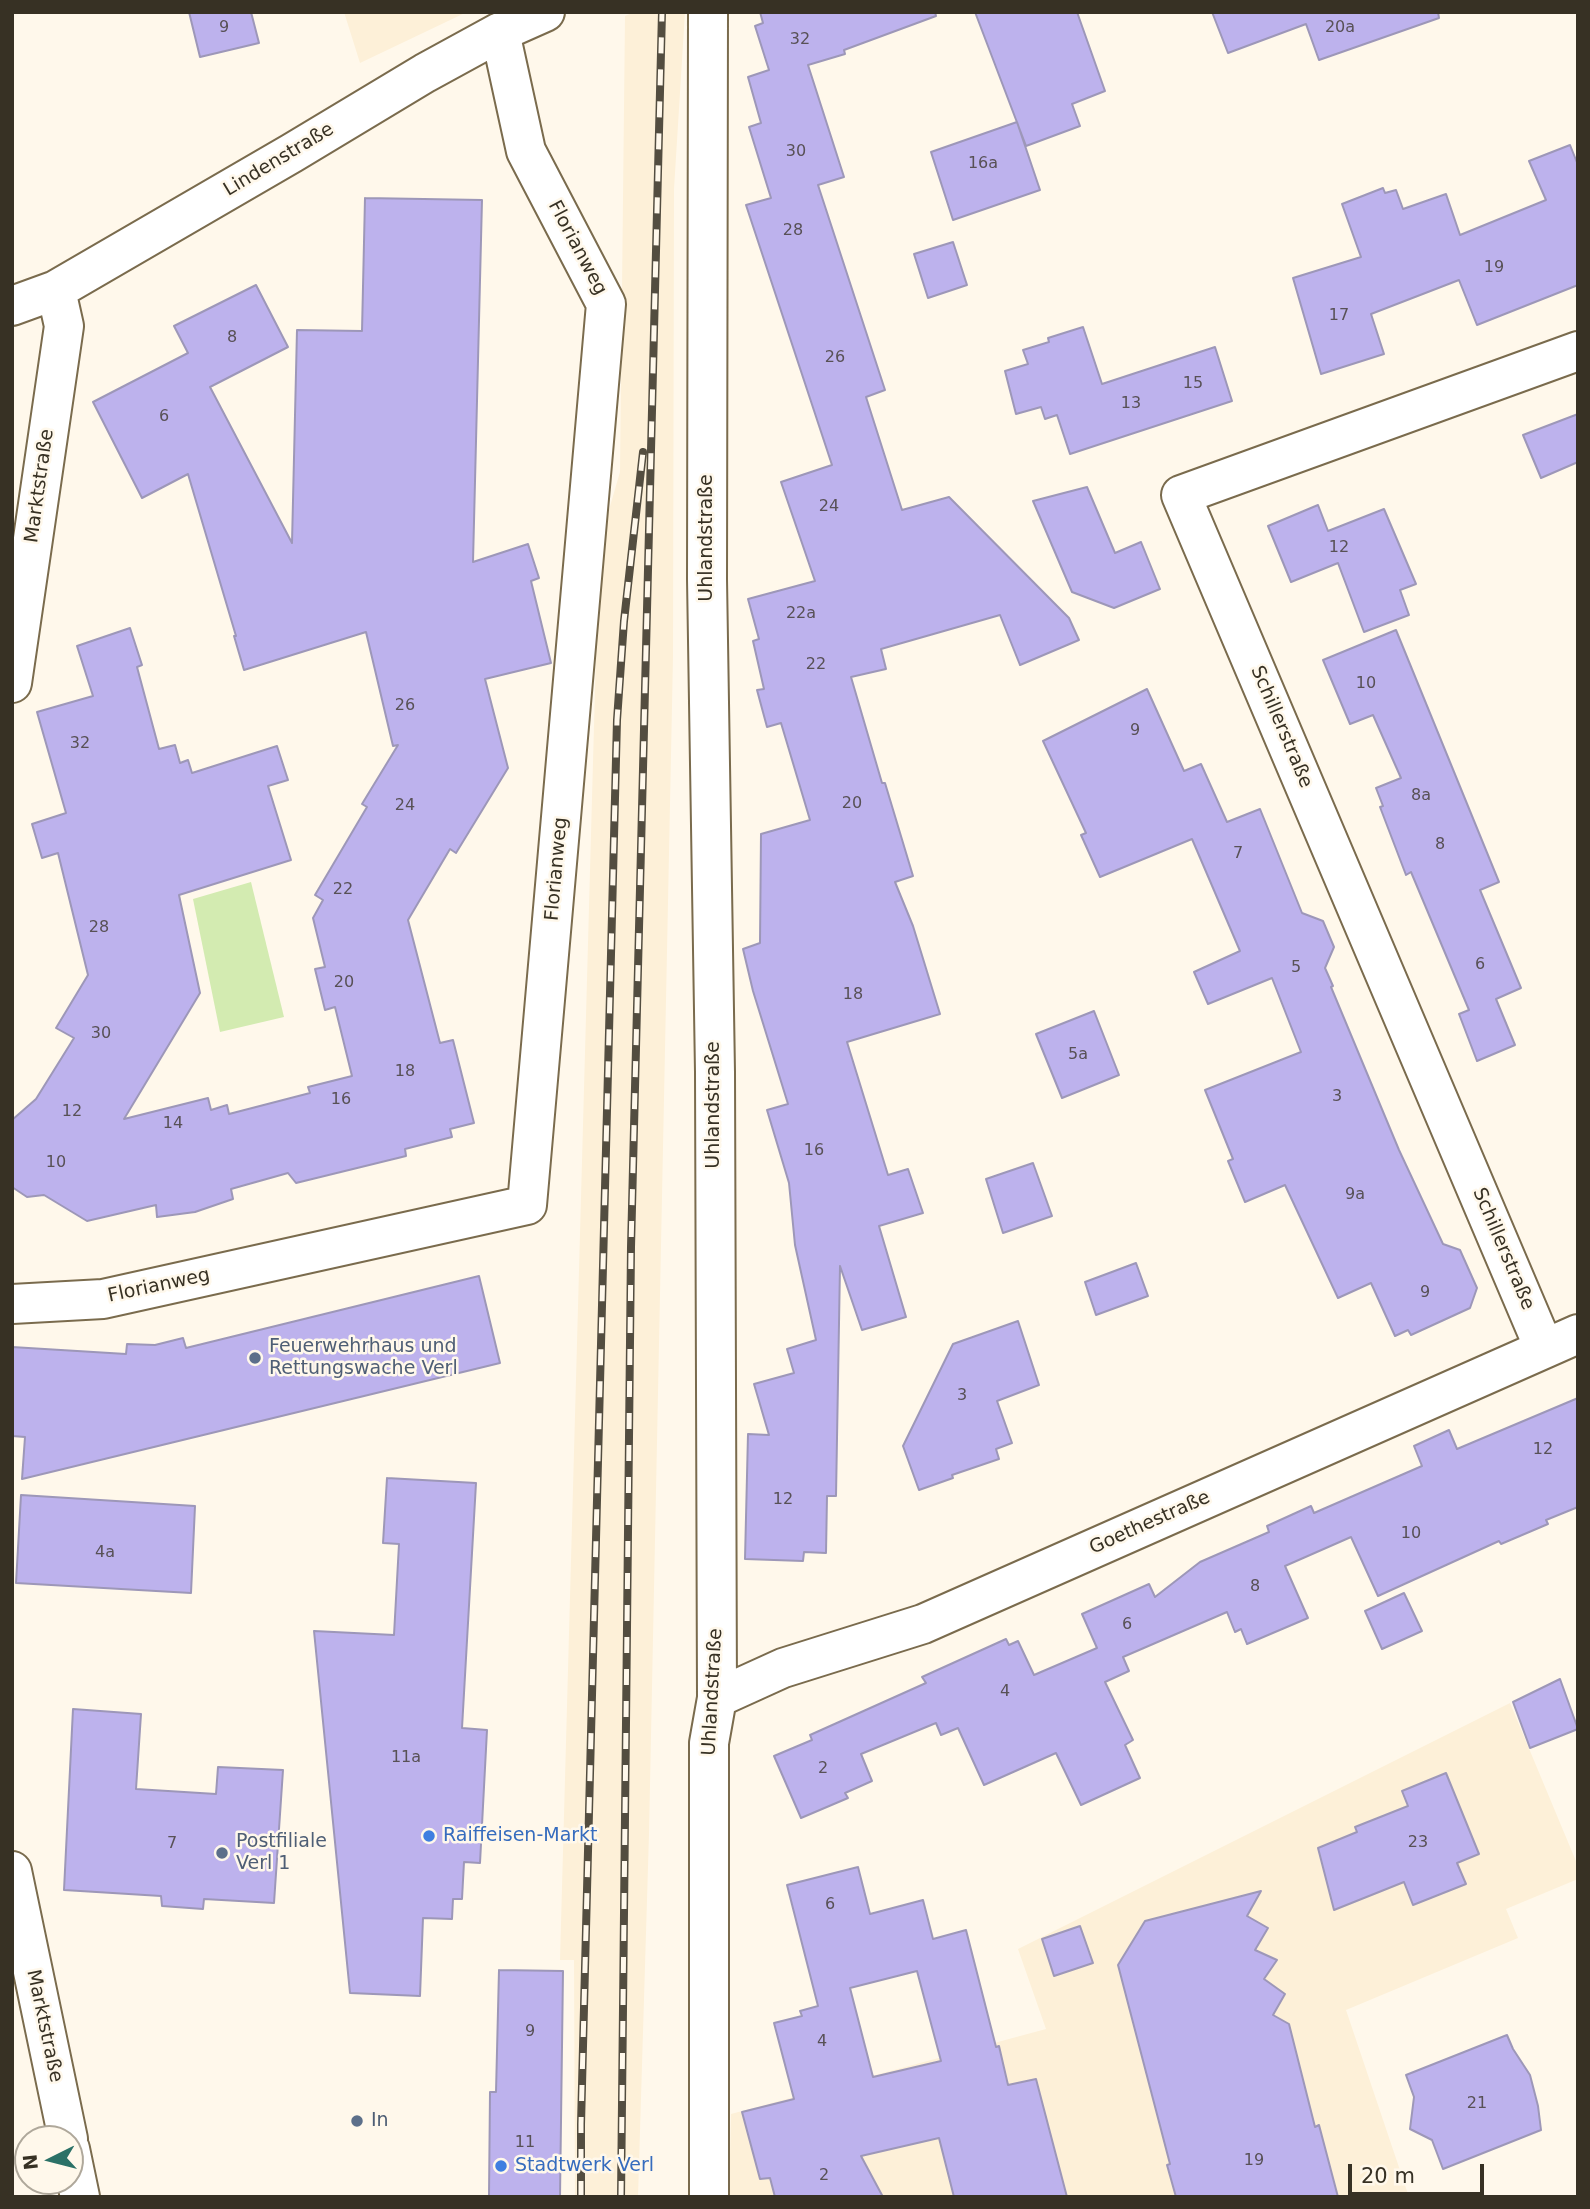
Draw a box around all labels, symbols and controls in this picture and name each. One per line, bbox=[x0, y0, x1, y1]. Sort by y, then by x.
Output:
house number: 9 bbox=[219, 18, 229, 38]
house number: 20a bbox=[1325, 18, 1355, 38]
house number: 32 bbox=[790, 30, 810, 50]
street label: Lindenstraße bbox=[220, 118, 338, 202]
house number: 30 bbox=[786, 142, 806, 162]
house number: 16a bbox=[968, 154, 998, 174]
street label: Florianweg bbox=[543, 197, 611, 299]
house number: 28 bbox=[783, 221, 803, 241]
house number: 19 bbox=[1484, 258, 1504, 278]
house number: 17 bbox=[1329, 306, 1349, 326]
house number: 8 bbox=[227, 328, 237, 348]
house number: 26 bbox=[825, 348, 845, 368]
house number: 15 bbox=[1183, 374, 1203, 394]
house number: 13 bbox=[1121, 394, 1141, 414]
house number: 6 bbox=[159, 407, 169, 427]
street label: Marktstraße bbox=[21, 428, 59, 544]
street label: Uhlandstraße bbox=[696, 474, 718, 602]
house number: 24 bbox=[819, 497, 839, 517]
house number: 12 bbox=[1329, 538, 1349, 558]
house number: 22a bbox=[786, 604, 816, 624]
house number: 22 bbox=[806, 655, 826, 675]
street label: Schillerstraße bbox=[1245, 663, 1317, 791]
house number: 10 bbox=[1356, 674, 1376, 694]
house number: 26 bbox=[395, 696, 415, 716]
house number: 9 bbox=[1130, 721, 1140, 741]
house number: 32 bbox=[70, 734, 90, 754]
house number: 8a bbox=[1411, 786, 1431, 806]
house number: 20 bbox=[842, 794, 862, 814]
house number: 24 bbox=[395, 796, 415, 816]
street label: Florianweg bbox=[541, 816, 573, 922]
house number: 8 bbox=[1435, 835, 1445, 855]
house number: 7 bbox=[1233, 844, 1243, 864]
house number: 22 bbox=[333, 880, 353, 900]
house number: 28 bbox=[89, 918, 109, 938]
house number: 6 bbox=[1475, 955, 1485, 975]
house number: 5 bbox=[1291, 958, 1301, 978]
house number: 20 bbox=[334, 973, 354, 993]
house number: 18 bbox=[843, 985, 863, 1005]
house number: 30 bbox=[91, 1024, 111, 1044]
street label: Uhlandstraße bbox=[703, 1041, 725, 1169]
house number: 5a bbox=[1068, 1045, 1088, 1065]
house number: 18 bbox=[395, 1062, 415, 1082]
house number: 3 bbox=[1332, 1087, 1342, 1107]
house number: 16 bbox=[331, 1090, 351, 1110]
house number: 12 bbox=[62, 1102, 82, 1122]
house number: 14 bbox=[163, 1114, 183, 1134]
house number: 16 bbox=[804, 1141, 824, 1161]
house number: 10 bbox=[46, 1153, 66, 1173]
house number: 9a bbox=[1345, 1185, 1365, 1205]
street label: Schillerstraße bbox=[1467, 1185, 1539, 1313]
street label: Florianweg bbox=[106, 1264, 212, 1308]
house number: 9 bbox=[1420, 1283, 1430, 1303]
place label: Feuerwehrhaus und Rettungswache Verl bbox=[269, 1336, 458, 1380]
marker: Feuerwehrhaus und Rettungswache Verl bbox=[247, 1350, 263, 1366]
house number: 3 bbox=[957, 1386, 967, 1406]
house number: 12 bbox=[1533, 1440, 1553, 1460]
street label: Goethestraße bbox=[1086, 1486, 1214, 1560]
house number: 12 bbox=[773, 1490, 793, 1510]
house number: 10 bbox=[1401, 1524, 1421, 1544]
house number: 4a bbox=[95, 1543, 115, 1563]
house number: 8 bbox=[1250, 1577, 1260, 1597]
house number: 6 bbox=[1122, 1615, 1132, 1635]
street label: Uhlandstraße bbox=[698, 1628, 728, 1756]
house number: 4 bbox=[1000, 1682, 1010, 1702]
house number: 11a bbox=[391, 1748, 421, 1768]
house number: 2 bbox=[818, 1759, 828, 1779]
place label: Raiffeisen-Markt bbox=[443, 1825, 598, 1847]
marker: Raiffeisen-Markt bbox=[421, 1828, 437, 1844]
place label: Postfiliale Verl 1 bbox=[236, 1831, 327, 1875]
house number: 23 bbox=[1408, 1833, 1428, 1853]
house number: 7 bbox=[167, 1834, 177, 1854]
marker: Postfiliale Verl 1 bbox=[214, 1845, 230, 1861]
house number: 6 bbox=[825, 1895, 835, 1915]
street label: Marktstraße bbox=[21, 1968, 67, 2084]
house number: 9 bbox=[525, 2022, 535, 2042]
house number: 4 bbox=[817, 2032, 827, 2052]
house number: 21 bbox=[1467, 2094, 1487, 2114]
place label: In bbox=[371, 2110, 389, 2132]
marker: In bbox=[349, 2113, 365, 2129]
north arrow bbox=[14, 2125, 84, 2195]
house number: 11 bbox=[515, 2133, 535, 2153]
scale bar bbox=[1352, 2150, 1488, 2194]
house number: 19 bbox=[1244, 2151, 1264, 2171]
text: N bbox=[18, 2153, 42, 2171]
place label: Stadtwerk Verl bbox=[515, 2155, 654, 2177]
marker: Stadtwerk Verl bbox=[493, 2158, 509, 2174]
text: 20 m bbox=[1361, 2164, 1415, 2188]
house number: 2 bbox=[819, 2166, 829, 2186]

